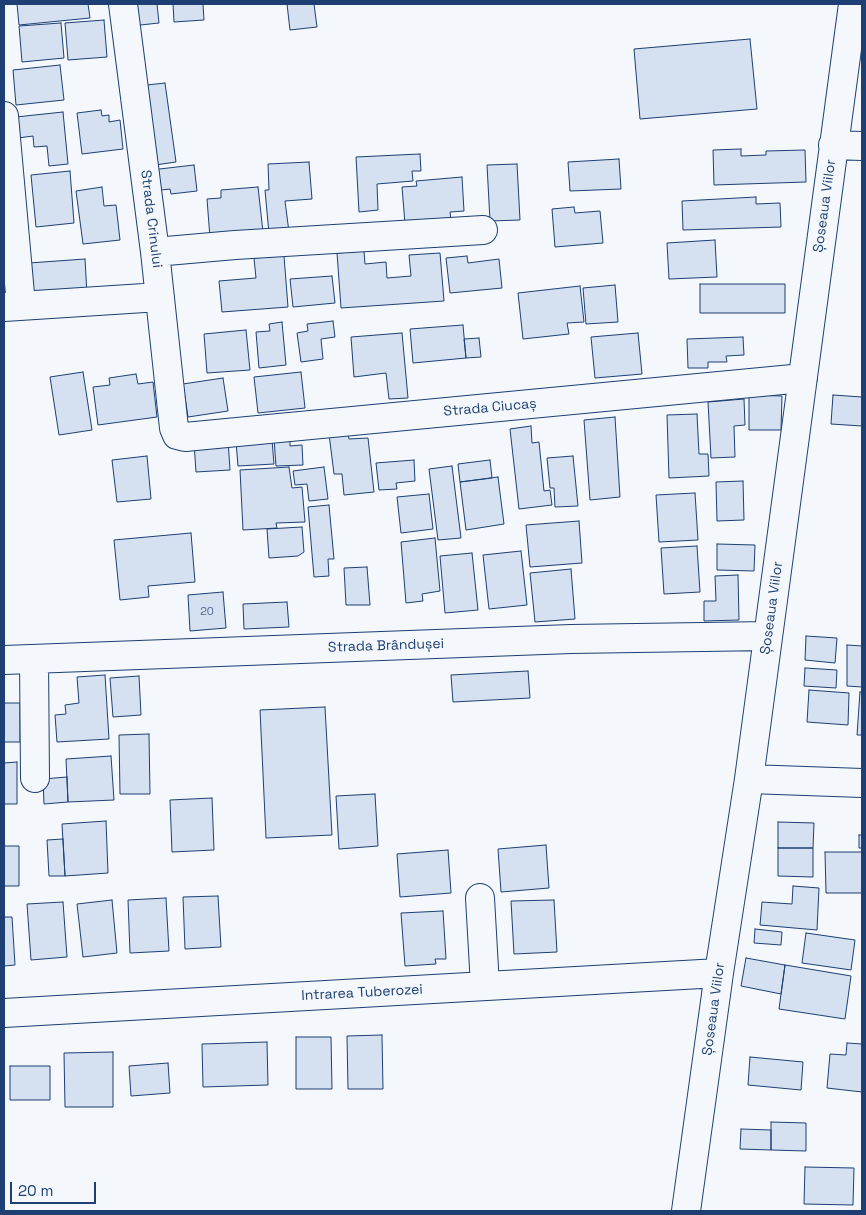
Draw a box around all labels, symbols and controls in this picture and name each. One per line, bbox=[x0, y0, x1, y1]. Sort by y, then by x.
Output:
street label: Șoseaua Viilor bbox=[810, 158, 840, 254]
street label: Strada Crinului bbox=[137, 169, 165, 269]
street label: Strada Ciucaș bbox=[443, 396, 537, 420]
street label: Șoseaua Viilor bbox=[757, 560, 787, 656]
house number: 20 bbox=[200, 605, 214, 619]
street label: Strada Brândușei bbox=[328, 636, 444, 656]
street label: Șoseaua Viilor bbox=[699, 961, 729, 1057]
street label: Intrarea Tuberozei bbox=[301, 981, 423, 1005]
scale bar bbox=[12, 1172, 99, 1204]
text: 20 m bbox=[18, 1181, 53, 1200]

